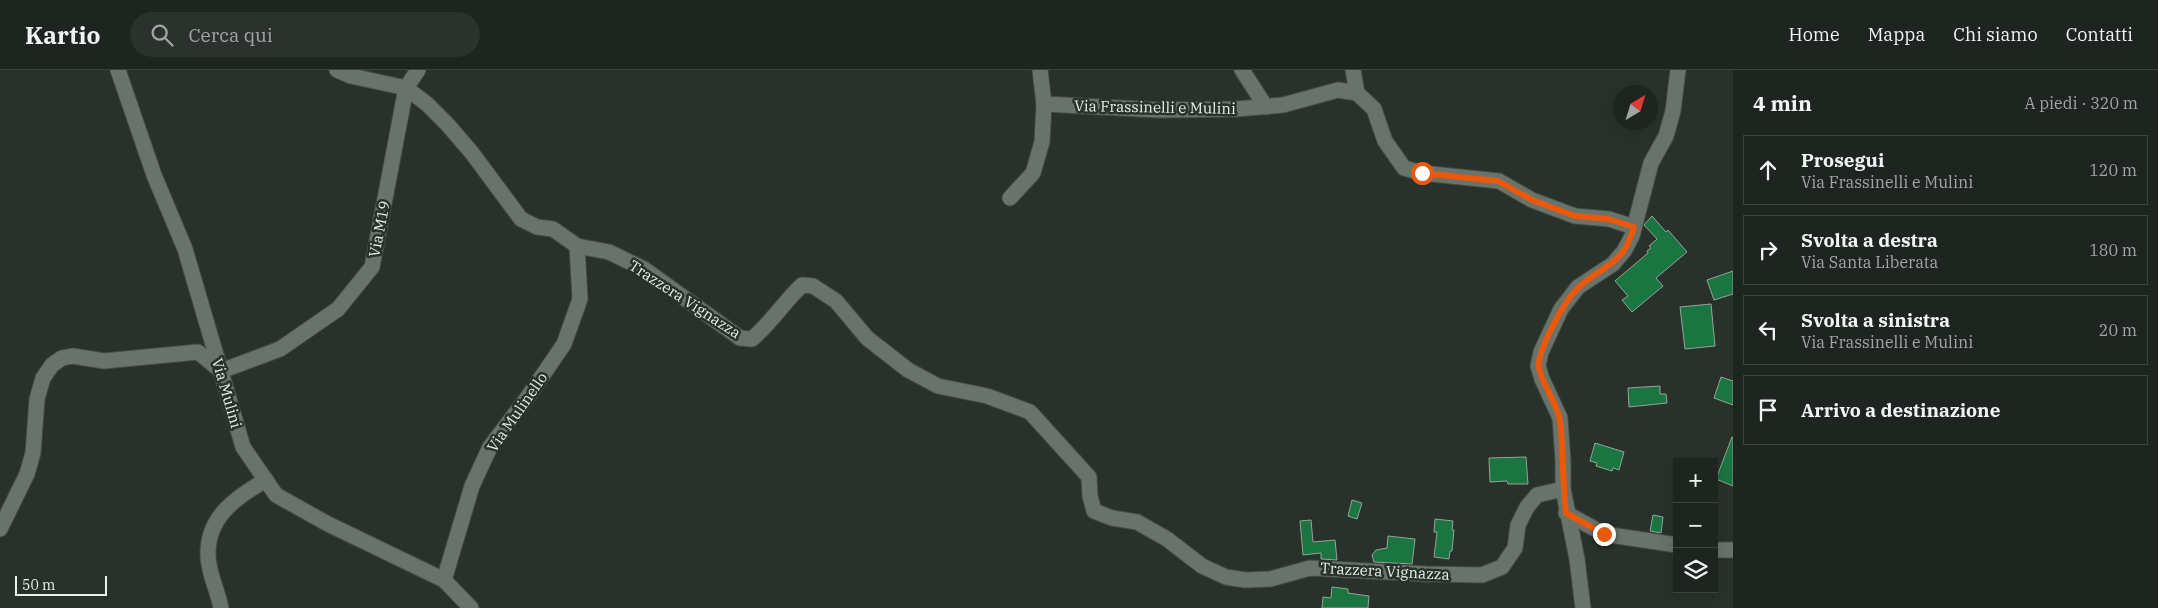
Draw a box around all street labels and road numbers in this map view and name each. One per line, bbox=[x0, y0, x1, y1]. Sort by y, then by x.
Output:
street label: Via Frassinelli e Mulini bbox=[1074, 96, 1236, 118]
street label: Via M19 bbox=[364, 199, 394, 259]
street label: Trazzera Vignazza bbox=[625, 256, 745, 342]
street label: Via Mulini bbox=[208, 356, 246, 430]
street label: Via Mulinello bbox=[483, 369, 551, 455]
street label: Trazzera Vignazza bbox=[1320, 558, 1450, 584]

